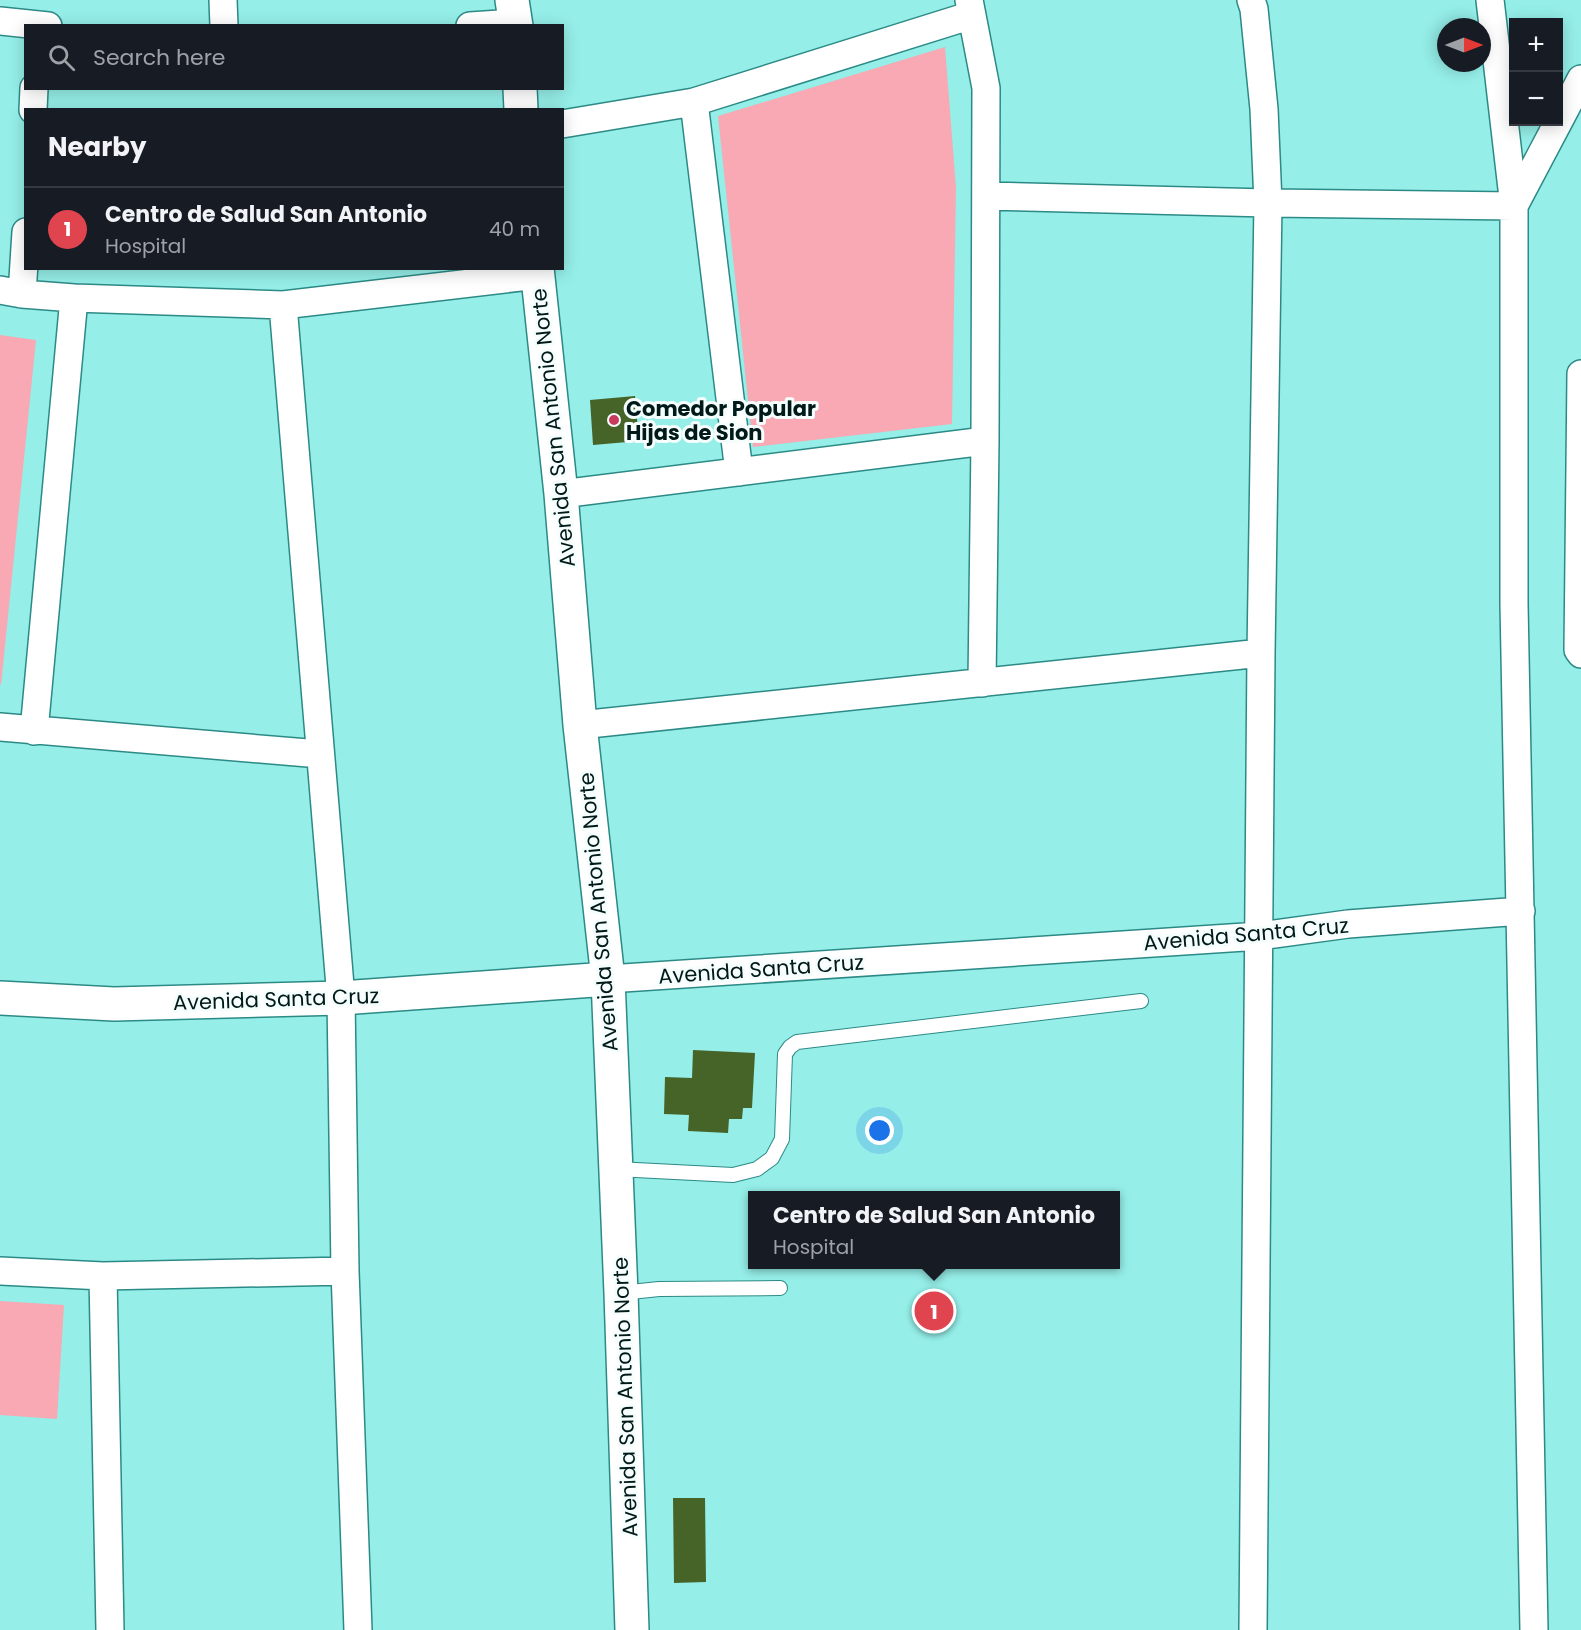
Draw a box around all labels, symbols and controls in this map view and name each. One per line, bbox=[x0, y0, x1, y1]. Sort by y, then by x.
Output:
north arrow bbox=[1437, 18, 1491, 72]
map controls bbox=[1509, 18, 1563, 126]
button: + bbox=[1509, 18, 1563, 72]
search box bbox=[24, 24, 564, 90]
icon: search bbox=[45, 41, 78, 74]
text: Search here bbox=[93, 42, 226, 73]
button: − bbox=[1509, 72, 1563, 126]
text: Nearby bbox=[48, 129, 146, 165]
text: Centro de Salud San Antonio bbox=[105, 199, 427, 230]
text: 1 bbox=[64, 215, 71, 243]
text: 40 m bbox=[489, 215, 540, 243]
text: Hospital bbox=[105, 232, 186, 260]
street label: Avenida San Antonio Norte bbox=[524, 287, 582, 569]
place label: Comedor Popular Hijas de Sion bbox=[626, 394, 816, 447]
marker: Comedor Popular Hijas de Sion bbox=[607, 413, 621, 427]
street label: Avenida San Antonio Norte bbox=[571, 771, 625, 1053]
street label: Avenida Santa Cruz bbox=[1142, 911, 1350, 957]
street label: Avenida Santa Cruz bbox=[657, 947, 865, 991]
street label: Avenida Santa Cruz bbox=[173, 981, 379, 1017]
your location bbox=[865, 1116, 894, 1145]
popup bbox=[748, 1191, 1120, 1269]
text: Centro de Salud San Antonio bbox=[773, 1200, 1095, 1231]
text: Hospital bbox=[773, 1233, 854, 1261]
street label: Avenida San Antonio Norte bbox=[606, 1256, 644, 1538]
pin: 1 bbox=[914, 1288, 954, 1334]

